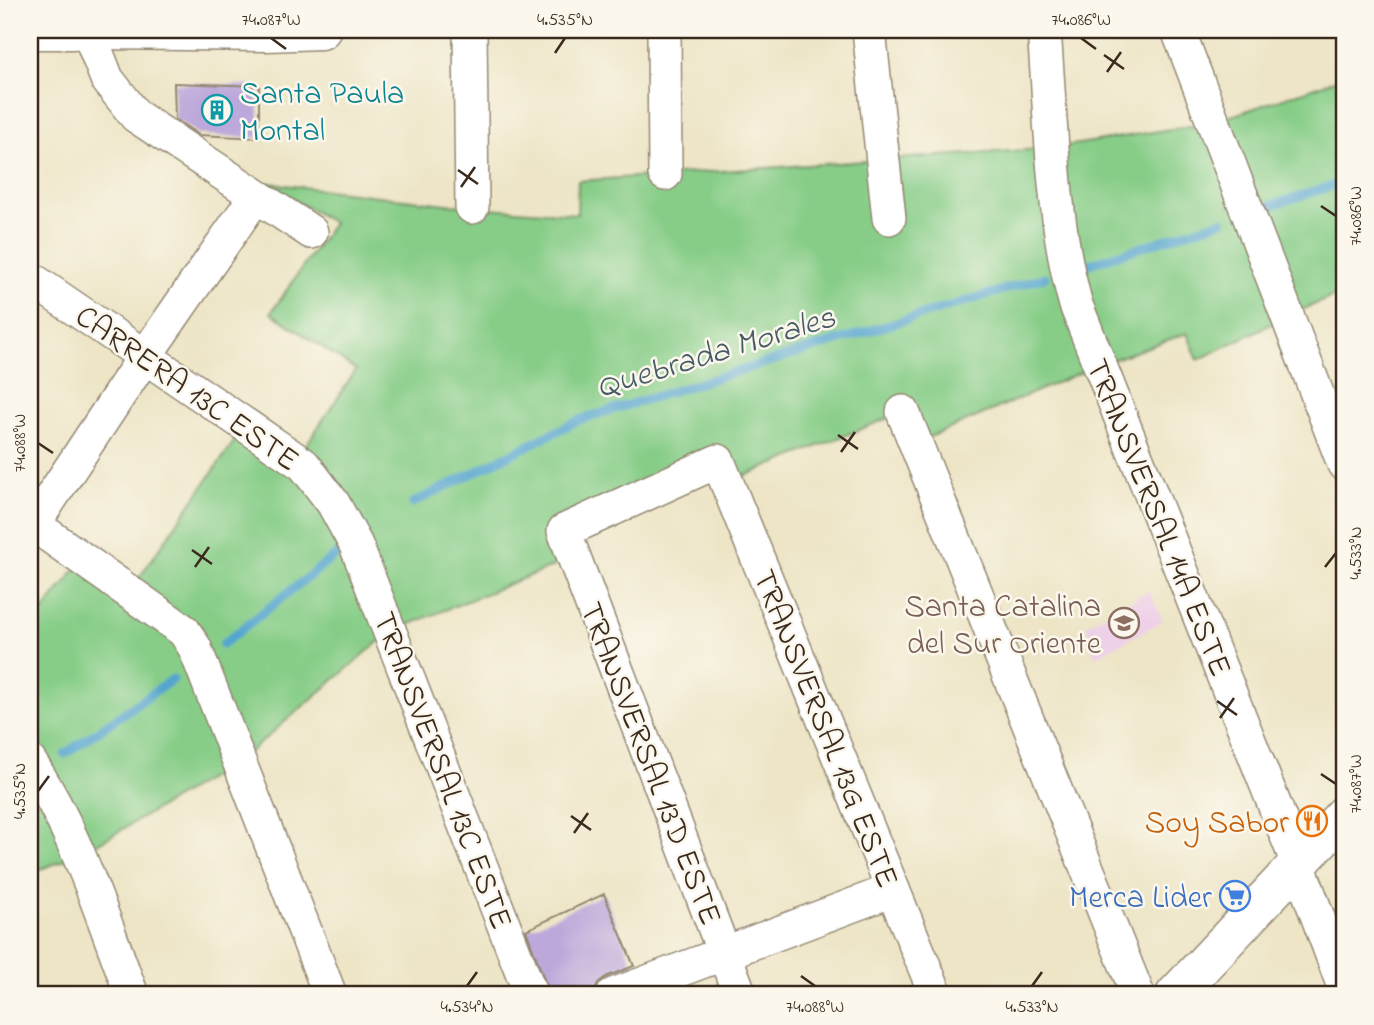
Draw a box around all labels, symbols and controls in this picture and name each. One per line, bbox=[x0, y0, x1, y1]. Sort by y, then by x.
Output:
text: 74.087°W bbox=[241, 8, 301, 34]
text: 4.535°N bbox=[537, 8, 593, 34]
text: 74.086°W bbox=[1051, 8, 1111, 34]
place label: Santa Paula Montal bbox=[240, 72, 404, 156]
building icon: Santa Paula Montal bbox=[200, 93, 234, 127]
text: 74.086°W bbox=[1344, 186, 1370, 246]
street label: CARRERA 13C ESTE bbox=[64, 295, 308, 485]
water label: Quebrada Morales bbox=[591, 295, 842, 413]
street label: TRANSVERSAL 14A ESTE bbox=[1071, 352, 1242, 684]
text: 74.088°W bbox=[8, 414, 34, 472]
text: 4.533°N bbox=[1344, 526, 1370, 580]
street label: TRANSVERSAL 13G ESTE bbox=[738, 563, 909, 895]
place label: Santa Catalina del Sur Oriente bbox=[904, 585, 1102, 669]
street label: TRANSVERSAL 13D ESTE bbox=[565, 596, 732, 933]
street label: TRANSVERSAL 13C ESTE bbox=[358, 606, 523, 937]
school or university icon: Santa Catalina del Sur Oriente bbox=[1107, 606, 1141, 640]
text: 74.087°W bbox=[1344, 754, 1370, 814]
text: 4.535°N bbox=[8, 763, 34, 819]
place label: Soy Sabor bbox=[1145, 801, 1289, 848]
restaurant icon: Soy Sabor bbox=[1295, 804, 1329, 838]
place label: Merca Lider bbox=[1069, 876, 1212, 923]
supermarket icon: Merca Lider bbox=[1218, 879, 1252, 913]
text: 4.534°N bbox=[440, 995, 494, 1021]
text: 74.088°W bbox=[786, 995, 844, 1021]
text: 4.533°N bbox=[1005, 995, 1059, 1021]

